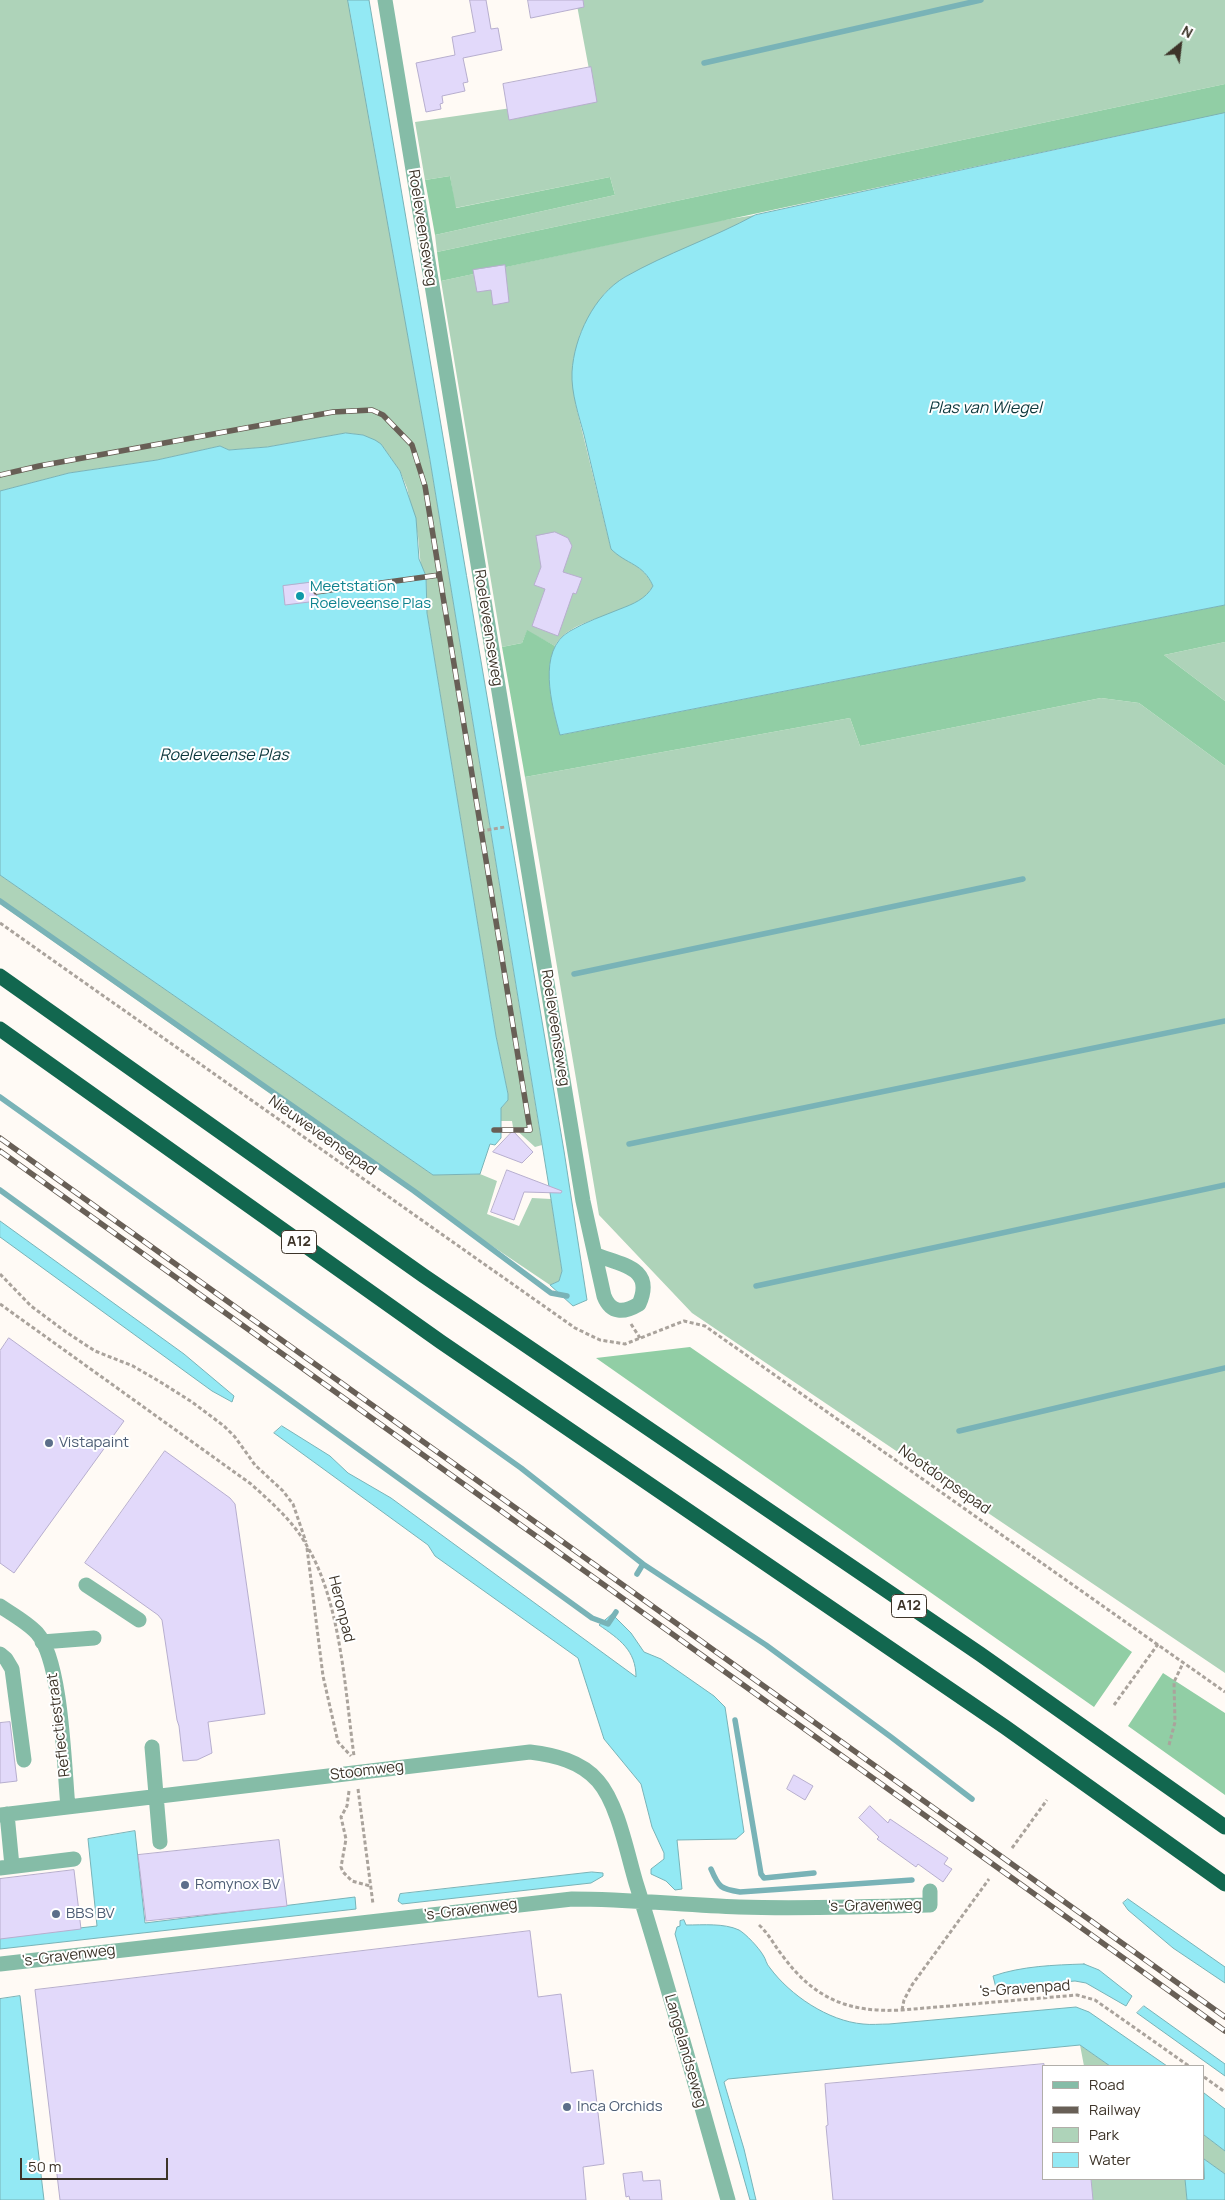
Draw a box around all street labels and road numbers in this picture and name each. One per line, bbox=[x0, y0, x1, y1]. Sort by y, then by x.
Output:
street label: Roeleveenseweg bbox=[404, 168, 440, 288]
street label: Roeleveenseweg bbox=[470, 568, 506, 688]
street label: Roeleveenseweg bbox=[537, 968, 573, 1088]
street label: Nieuweveensepad bbox=[265, 1092, 379, 1180]
road number: A12 bbox=[282, 1230, 316, 1254]
street label: Nootdorpsepad bbox=[895, 1442, 993, 1518]
street label: Heronpad bbox=[324, 1574, 358, 1644]
road number: A12 bbox=[892, 1594, 926, 1618]
street label: Reflectiestraat bbox=[44, 1672, 74, 1778]
street label: Stoomweg bbox=[329, 1758, 405, 1784]
street label: 's-Gravenweg bbox=[423, 1895, 519, 1925]
street label: 's-Gravenweg bbox=[828, 1896, 922, 1916]
street label: 's-Gravenweg bbox=[21, 1941, 117, 1971]
street label: 's-Gravenpad bbox=[979, 1977, 1071, 2001]
street label: Langelandseweg bbox=[660, 1992, 710, 2110]

